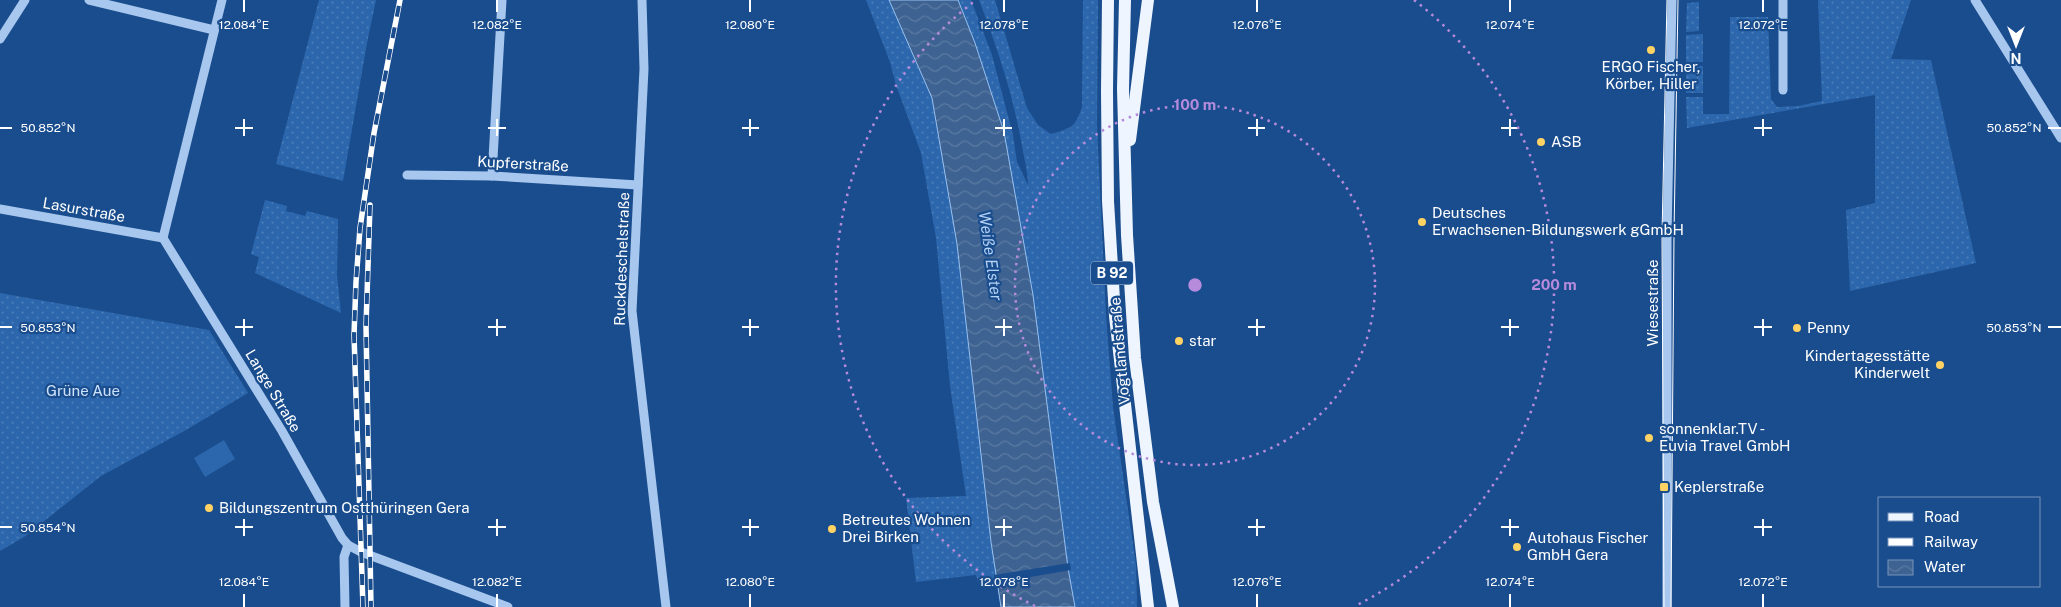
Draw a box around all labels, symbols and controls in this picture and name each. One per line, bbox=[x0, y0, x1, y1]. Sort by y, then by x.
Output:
text: 12.084°E bbox=[219, 18, 269, 32]
text: 12.082°E bbox=[472, 18, 522, 32]
text: 12.080°E bbox=[725, 18, 775, 32]
text: 12.078°E bbox=[979, 18, 1029, 32]
text: 12.076°E bbox=[1232, 18, 1282, 32]
text: 12.074°E bbox=[1485, 18, 1535, 32]
text: 12.072°E bbox=[1738, 18, 1788, 32]
north arrow bbox=[1991, 20, 2041, 70]
marker: ERGO Fischer, Körber, Hiller bbox=[1645, 44, 1657, 56]
text: N bbox=[2011, 50, 2021, 66]
place label: ERGO Fischer, Körber, Hiller bbox=[1602, 58, 1700, 92]
text: 100 m bbox=[1174, 96, 1216, 113]
text: 50.852°N bbox=[21, 121, 75, 135]
text: 50.852°N bbox=[1987, 121, 2041, 135]
place label: ASB bbox=[1551, 133, 1581, 150]
marker: ASB bbox=[1535, 136, 1547, 148]
street label: Kupferstraße bbox=[477, 153, 569, 174]
street label: Ruckdeschelstraße bbox=[611, 192, 632, 326]
street label: Lasurstraße bbox=[42, 194, 127, 225]
place label: Deutsches Erwachsenen-Bildungswerk gGmbH bbox=[1432, 204, 1684, 238]
water label: Weiße Elster bbox=[975, 210, 1006, 303]
marker: Deutsches Erwachsenen-Bildungswerk gGmbH bbox=[1416, 216, 1428, 228]
street label: Wiesestraße bbox=[1644, 260, 1661, 346]
road number: B 92 bbox=[1091, 262, 1133, 284]
centre of rings bbox=[1186, 276, 1204, 294]
text: 200 m bbox=[1531, 276, 1577, 293]
street label: Vogtlandstraße bbox=[1106, 297, 1133, 406]
place label: Penny bbox=[1807, 319, 1850, 336]
text: 50.853°N bbox=[20, 321, 76, 335]
text: 50.853°N bbox=[1986, 321, 2042, 335]
marker: Penny bbox=[1791, 322, 1803, 334]
place label: star bbox=[1189, 332, 1216, 349]
marker: star bbox=[1173, 335, 1185, 347]
street label: Lange Straße bbox=[242, 346, 305, 435]
place label: Kindertagesstätte Kinderwelt bbox=[1805, 347, 1930, 381]
marker: Kindertagesstätte Kinderwelt bbox=[1934, 359, 1946, 371]
park label: Grüne Aue bbox=[46, 382, 120, 399]
place label: sonnenklar.TV - Euvia Travel GmbH bbox=[1659, 420, 1791, 454]
marker: sonnenklar.TV - Euvia Travel GmbH bbox=[1643, 432, 1655, 444]
place label: Keplerstraße bbox=[1674, 478, 1764, 495]
marker: Keplerstraße bbox=[1658, 481, 1670, 493]
legend bbox=[1878, 497, 2041, 587]
place label: Bildungszentrum Ostthüringen Gera bbox=[219, 499, 470, 516]
marker: Bildungszentrum Ostthüringen Gera bbox=[203, 502, 215, 514]
text: Road bbox=[1924, 508, 1960, 525]
place label: Betreutes Wohnen Drei Birken bbox=[842, 511, 971, 545]
text: 50.854°N bbox=[20, 521, 76, 535]
marker: Betreutes Wohnen Drei Birken bbox=[826, 523, 838, 535]
place label: Autohaus Fischer GmbH Gera bbox=[1527, 529, 1649, 563]
text: Railway bbox=[1924, 533, 1978, 550]
marker: Autohaus Fischer GmbH Gera bbox=[1511, 541, 1523, 553]
text: Water bbox=[1924, 558, 1966, 575]
text: 12.084°E bbox=[219, 575, 269, 589]
text: 12.082°E bbox=[472, 575, 522, 589]
text: 12.080°E bbox=[725, 575, 775, 589]
text: 12.078°E bbox=[979, 575, 1029, 589]
text: 12.076°E bbox=[1232, 575, 1282, 589]
text: 12.074°E bbox=[1485, 575, 1535, 589]
text: 12.072°E bbox=[1738, 575, 1788, 589]

